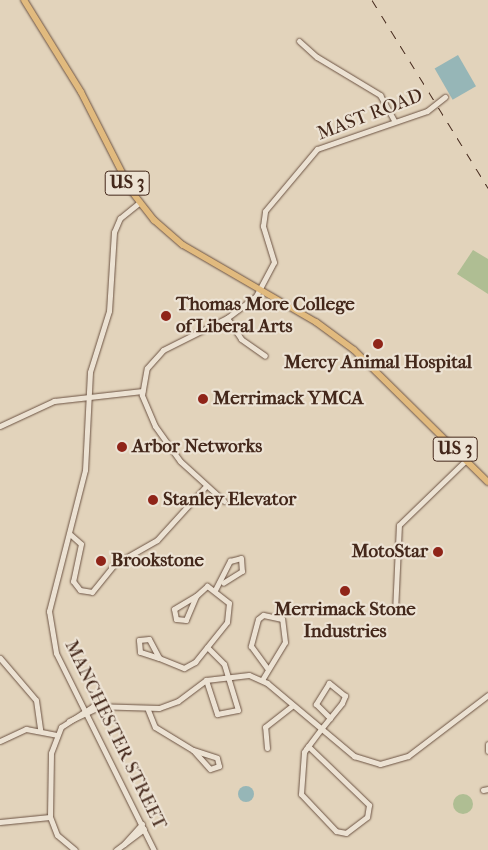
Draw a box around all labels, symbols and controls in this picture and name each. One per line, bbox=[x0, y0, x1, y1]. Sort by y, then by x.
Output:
street label: MAST ROAD bbox=[314, 84, 426, 146]
road number: US 3 bbox=[104, 168, 150, 198]
place label: Thomas More College of Liberal Arts bbox=[176, 294, 355, 338]
marker: Thomas More College of Liberal Arts bbox=[160, 310, 172, 322]
marker: Mercy Animal Hospital bbox=[372, 338, 384, 350]
place label: Mercy Animal Hospital bbox=[284, 352, 472, 374]
place label: Merrimack YMCA bbox=[213, 388, 364, 410]
marker: Merrimack YMCA bbox=[197, 393, 209, 405]
road number: US 3 bbox=[432, 434, 478, 464]
place label: Arbor Networks bbox=[132, 436, 262, 458]
marker: Arbor Networks bbox=[116, 441, 128, 453]
place label: Stanley Elevator bbox=[163, 489, 296, 511]
marker: Stanley Elevator bbox=[147, 494, 159, 506]
place label: MotoStar bbox=[351, 541, 428, 563]
marker: MotoStar bbox=[432, 546, 444, 558]
place label: Brookstone bbox=[111, 550, 204, 572]
marker: Brookstone bbox=[95, 555, 107, 567]
marker: Merrimack Stone Industries bbox=[339, 585, 351, 597]
place label: Merrimack Stone Industries bbox=[274, 599, 416, 643]
street label: MANCHESTER STREET bbox=[59, 637, 171, 833]

